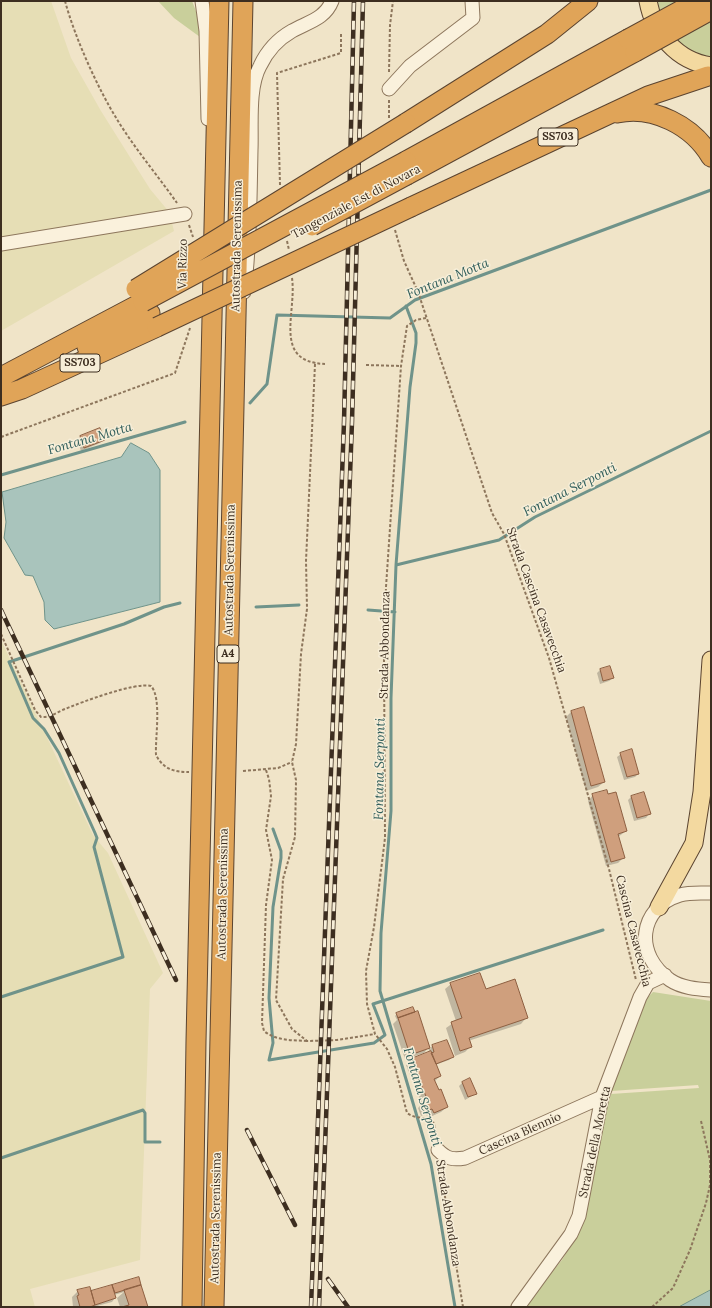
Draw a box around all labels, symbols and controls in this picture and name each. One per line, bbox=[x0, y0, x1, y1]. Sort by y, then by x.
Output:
road number: SS703 bbox=[538, 128, 578, 146]
street label: Tangenziale Est di Novara bbox=[289, 162, 423, 242]
street label: Autostrada Serenissima bbox=[229, 180, 245, 312]
street label: Via Rizzo bbox=[175, 239, 191, 289]
water label: Fontana Motta bbox=[405, 255, 491, 303]
road number: SS703 bbox=[60, 354, 100, 372]
water label: Fontana Motta bbox=[46, 420, 134, 458]
water label: Fontana Serponti bbox=[521, 460, 619, 520]
street label: Autostrada Serenissima bbox=[222, 504, 238, 636]
street label: Strada Cascina Casavecchia bbox=[503, 525, 569, 675]
street label: Strada Abbondanza bbox=[377, 591, 393, 699]
road number: A4 bbox=[217, 645, 239, 663]
water label: Fontana Serponti bbox=[371, 718, 389, 820]
street label: Autostrada Serenissima bbox=[215, 828, 231, 960]
street label: Cascina Casavecchia bbox=[612, 874, 654, 988]
water label: Fontana Serponti bbox=[400, 1046, 444, 1148]
street label: Strada della Moretta bbox=[576, 1085, 614, 1199]
street label: Cascina Blennio bbox=[477, 1109, 563, 1159]
street label: Autostrada Serenissima bbox=[208, 1152, 224, 1284]
street label: Strada Abbondanza bbox=[432, 1159, 464, 1267]

